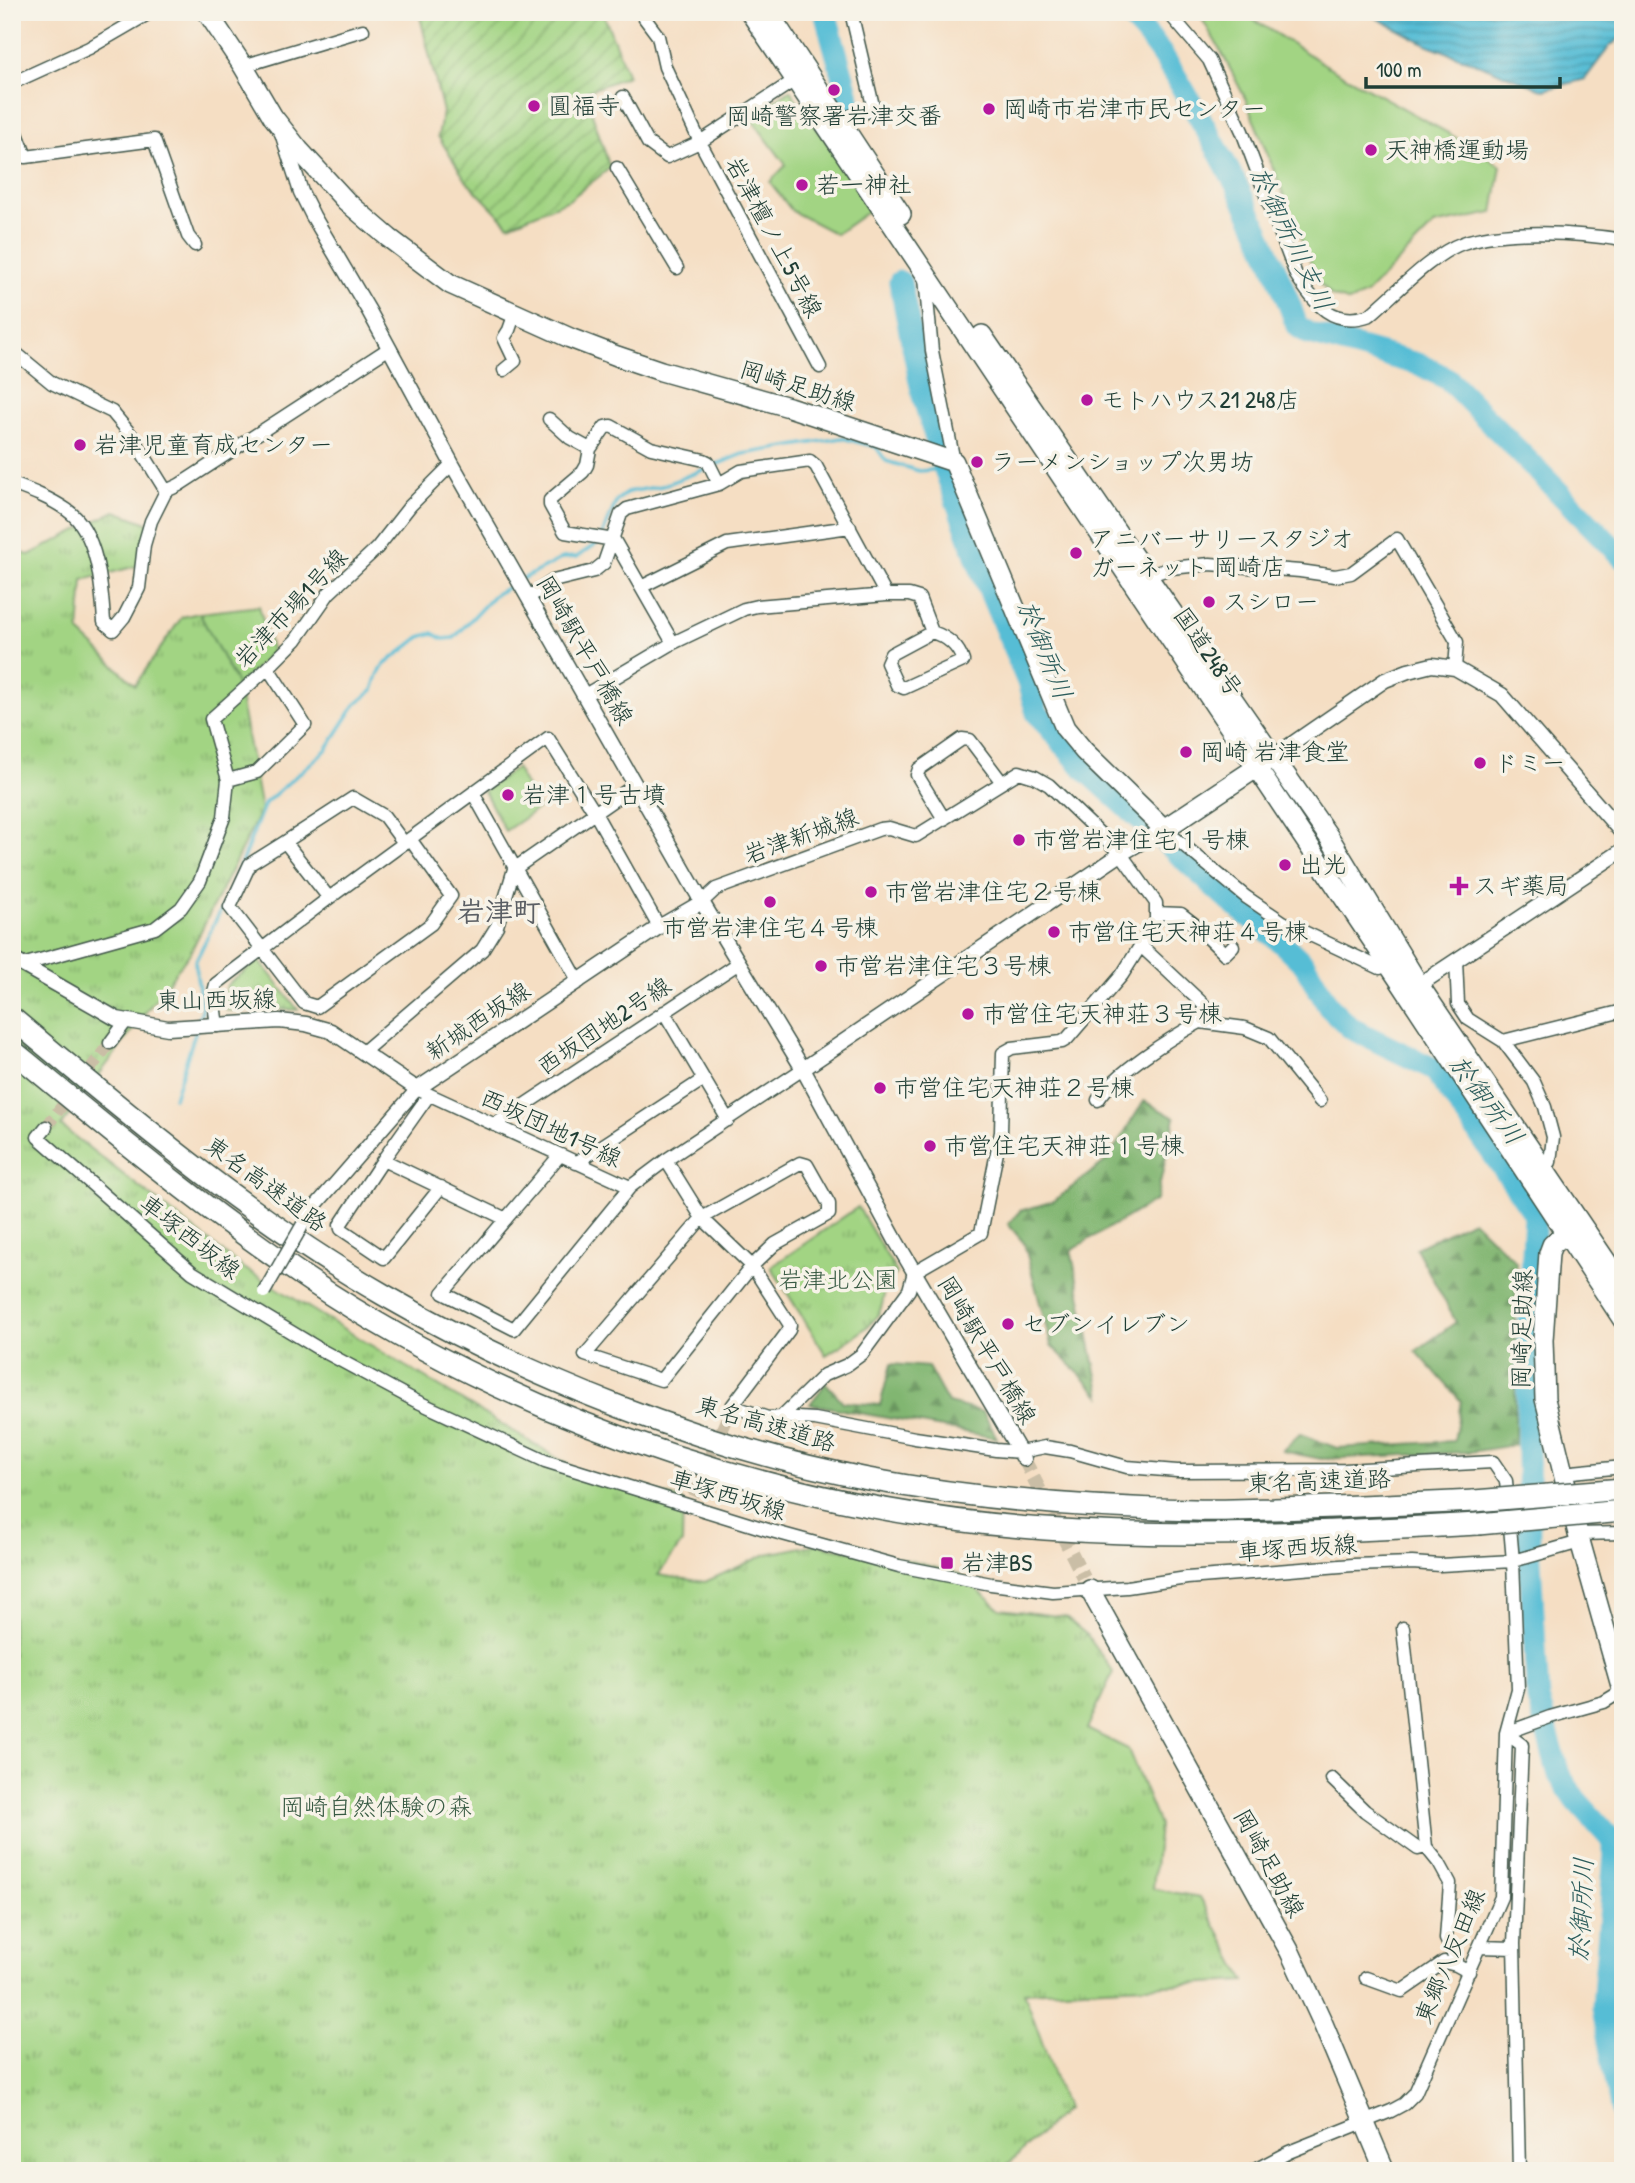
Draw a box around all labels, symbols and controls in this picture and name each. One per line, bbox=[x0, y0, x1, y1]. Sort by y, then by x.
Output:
scale bar bbox=[1366, 46, 1560, 90]
text: 100 m bbox=[1376, 55, 1422, 84]
marker: 岡崎警察署岩津交番 bbox=[826, 82, 842, 98]
place label: 圓福寺 bbox=[548, 89, 620, 121]
place label: 岡崎市岩津市民センター bbox=[1003, 92, 1266, 124]
marker: 圓福寺 bbox=[526, 98, 542, 114]
place label: 岡崎警察署岩津交番 bbox=[726, 99, 942, 131]
marker: 岡崎市岩津市民センター bbox=[981, 101, 997, 117]
place label: 天神橋運動場 bbox=[1385, 133, 1529, 165]
marker: 天神橋運動場 bbox=[1363, 142, 1379, 158]
street label: 岩津檀ノ上5号線 bbox=[719, 150, 831, 323]
water label: 於御所川支川 bbox=[1243, 161, 1342, 317]
place label: 若一神社 bbox=[816, 168, 912, 200]
marker: 若一神社 bbox=[794, 177, 810, 193]
street label: 岡崎足助線 bbox=[736, 352, 860, 418]
place label: モトハウス21 248店 bbox=[1101, 383, 1300, 415]
marker: モトハウス21 248店 bbox=[1079, 392, 1095, 408]
place label: 岩津児童育成センター bbox=[94, 428, 333, 460]
marker: 岩津児童育成センター bbox=[72, 437, 88, 453]
place label: ラーメンショップ次男坊 bbox=[991, 445, 1254, 477]
marker: ラーメンショップ次男坊 bbox=[969, 454, 985, 470]
place label: アニバーサリースタジオ ガーネット 岡崎店 bbox=[1090, 522, 1354, 582]
street label: 岩津市場1号線 bbox=[226, 541, 354, 674]
marker: アニバーサリースタジオ ガーネット 岡崎店 bbox=[1068, 545, 1084, 561]
street label: 岡崎駅平戸橋線 bbox=[530, 569, 642, 730]
place label: スシロー bbox=[1223, 585, 1319, 617]
marker: スシロー bbox=[1201, 594, 1217, 610]
water label: 於御所川 bbox=[1010, 595, 1081, 705]
street label: 国道248号 bbox=[1167, 600, 1251, 703]
place label: 岡崎 岩津食堂 bbox=[1200, 735, 1350, 767]
marker: 岡崎 岩津食堂 bbox=[1178, 744, 1194, 760]
place label: ドミー bbox=[1494, 746, 1566, 778]
marker: ドミー bbox=[1472, 755, 1488, 771]
place label: 岩津１号古墳 bbox=[522, 778, 666, 810]
marker: 岩津１号古墳 bbox=[500, 787, 516, 803]
street label: 岩津新城線 bbox=[739, 800, 863, 871]
place label: 市営岩津住宅１号棟 bbox=[1033, 823, 1249, 855]
marker: 市営岩津住宅１号棟 bbox=[1011, 832, 1027, 848]
place label: 出光 bbox=[1299, 848, 1347, 880]
marker: 出光 bbox=[1277, 857, 1293, 873]
place label: スギ薬局 bbox=[1473, 869, 1569, 901]
place label: 市営岩津住宅２号棟 bbox=[885, 875, 1101, 907]
marker: スギ薬局 bbox=[1451, 878, 1467, 894]
marker: 市営岩津住宅２号棟 bbox=[863, 884, 879, 900]
district label: 岩津町 bbox=[457, 892, 541, 930]
marker: 市営岩津住宅４号棟 bbox=[762, 894, 778, 910]
place label: 市営岩津住宅４号棟 bbox=[662, 911, 878, 943]
place label: 市営住宅天神荘４号棟 bbox=[1068, 915, 1308, 947]
marker: 市営住宅天神荘４号棟 bbox=[1046, 924, 1062, 940]
place label: 市営岩津住宅３号棟 bbox=[835, 949, 1051, 981]
marker: 市営岩津住宅３号棟 bbox=[813, 958, 829, 974]
street label: 西坂団地2号線 bbox=[530, 969, 677, 1082]
street label: 新城西坂線 bbox=[419, 973, 536, 1067]
street label: 東山西坂線 bbox=[156, 982, 276, 1016]
place label: 市営住宅天神荘３号棟 bbox=[982, 997, 1222, 1029]
marker: 市営住宅天神荘３号棟 bbox=[960, 1006, 976, 1022]
water label: 於御所川 bbox=[1442, 1048, 1533, 1152]
place label: 市営住宅天神荘２号棟 bbox=[894, 1071, 1134, 1103]
street label: 西坂団地1号線 bbox=[475, 1080, 627, 1174]
marker: 市営住宅天神荘２号棟 bbox=[872, 1080, 888, 1096]
street label: 東名高速道路 bbox=[199, 1128, 334, 1238]
place label: 市営住宅天神荘１号棟 bbox=[944, 1129, 1184, 1161]
marker: 市営住宅天神荘１号棟 bbox=[922, 1138, 938, 1154]
street label: 車塚西坂線 bbox=[133, 1187, 248, 1286]
park label: 岩津北公園 bbox=[778, 1263, 898, 1295]
street label: 岡崎駅平戸橋線 bbox=[931, 1269, 1045, 1430]
street label: 岡崎足助線 bbox=[1504, 1269, 1538, 1389]
place label: セブンイレブン bbox=[1022, 1307, 1190, 1339]
marker: セブンイレブン bbox=[1000, 1316, 1016, 1332]
street label: 東名高速道路 bbox=[693, 1388, 840, 1458]
street label: 車塚西坂線 bbox=[666, 1461, 790, 1527]
street label: 東名高速道路 bbox=[1246, 1461, 1391, 1499]
street label: 車塚西坂線 bbox=[1236, 1527, 1358, 1567]
place label: 岩津BS bbox=[961, 1546, 1032, 1578]
marker: 岩津BS bbox=[939, 1555, 955, 1571]
park label: 岡崎自然体験の森 bbox=[280, 1790, 472, 1822]
street label: 岡崎足助線 bbox=[1227, 1802, 1313, 1923]
water label: 於御所川 bbox=[1560, 1856, 1601, 1962]
street label: 東郷八反田線 bbox=[1406, 1883, 1492, 2028]

